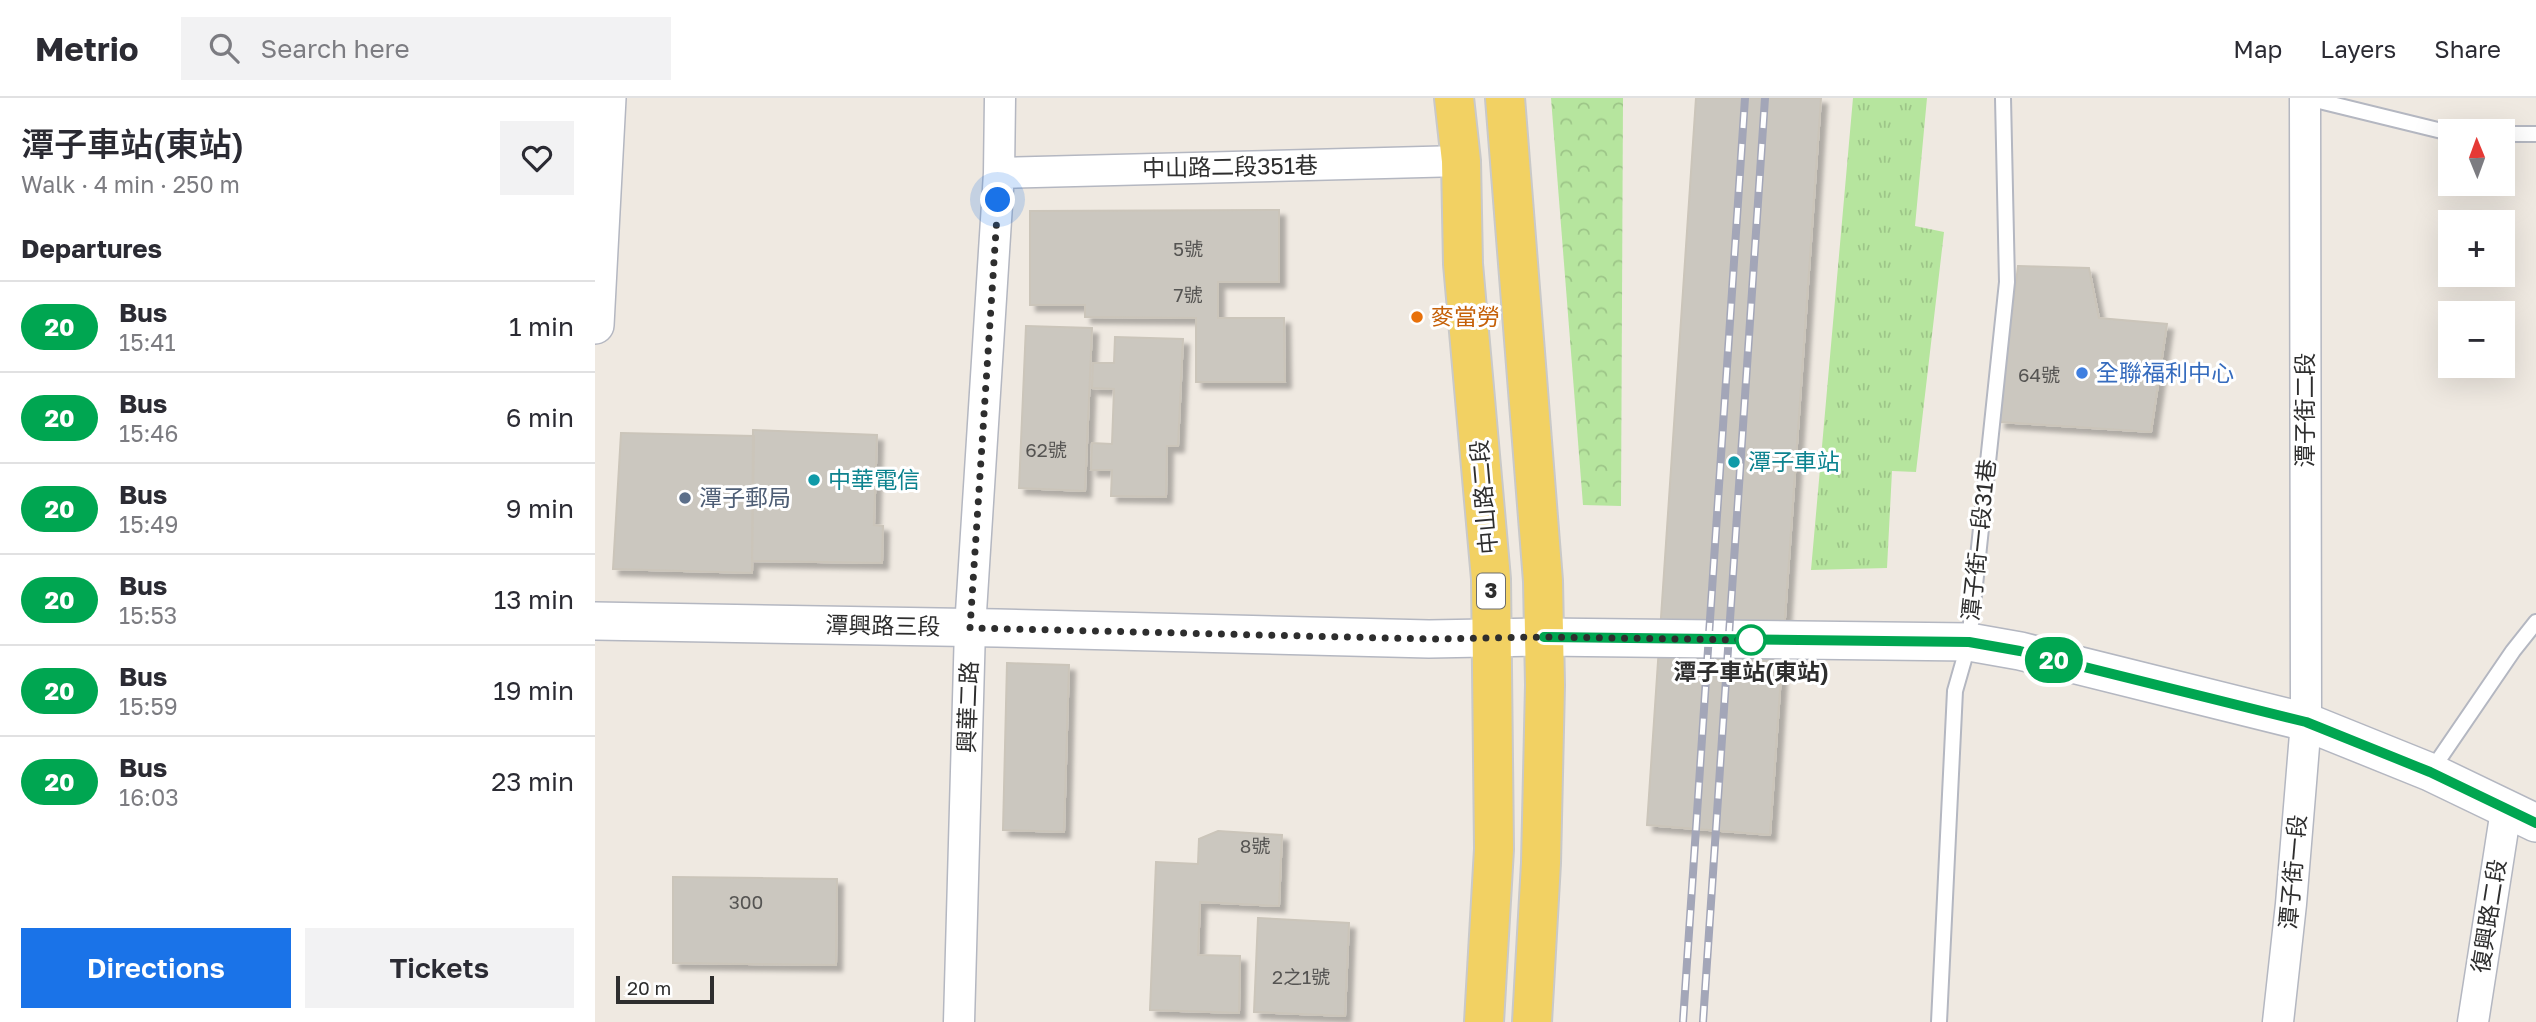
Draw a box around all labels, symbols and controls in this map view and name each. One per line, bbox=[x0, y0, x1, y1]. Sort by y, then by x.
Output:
search box bbox=[181, 17, 671, 80]
text: Metrio bbox=[35, 29, 139, 68]
icon: search bbox=[205, 29, 243, 67]
text: Search here bbox=[261, 33, 410, 64]
text: Map bbox=[2233, 34, 2282, 63]
text: Layers bbox=[2320, 34, 2396, 63]
text: Share bbox=[2434, 34, 2501, 63]
north arrow bbox=[2438, 119, 2515, 196]
map controls bbox=[2438, 119, 2515, 378]
button: heart bbox=[500, 121, 574, 195]
text: 潭子車站(東站) bbox=[21, 124, 244, 163]
street label: 中山路二段351巷 bbox=[1142, 150, 1318, 182]
text: Walk · 4 min · 250 m bbox=[21, 170, 240, 198]
your location bbox=[980, 182, 1015, 217]
button: + bbox=[2438, 210, 2515, 287]
text: Departures bbox=[21, 233, 162, 264]
house number: 5號 bbox=[1173, 237, 1203, 260]
house number: 7號 bbox=[1173, 283, 1203, 306]
text: Bus bbox=[119, 297, 167, 328]
button: − bbox=[2438, 301, 2515, 378]
place label: 麥當勞 bbox=[1431, 302, 1500, 330]
marker: 麥當勞 bbox=[1409, 309, 1425, 325]
text: 1 min bbox=[509, 311, 574, 342]
text: 20 bbox=[44, 312, 75, 341]
text: 15:41 bbox=[119, 328, 176, 356]
street label: 潭子街二段 bbox=[2290, 353, 2318, 468]
place label: 全聯福利中心 bbox=[2096, 358, 2234, 386]
house number: 64號 bbox=[2018, 363, 2060, 386]
marker: 全聯福利中心 bbox=[2074, 365, 2090, 381]
text: Bus bbox=[119, 388, 167, 419]
text: 6 min bbox=[506, 402, 574, 433]
text: 20 bbox=[44, 403, 75, 432]
text: 15:46 bbox=[119, 419, 178, 447]
house number: 62號 bbox=[1025, 438, 1067, 461]
street label: 中山路二段 bbox=[1464, 439, 1502, 556]
place label: 潭子車站 bbox=[1748, 447, 1840, 475]
marker: 潭子車站 bbox=[1726, 454, 1742, 470]
street label: 潭子街一段31巷 bbox=[1956, 458, 2000, 622]
place label: 中華電信 bbox=[828, 465, 920, 493]
marker: 中華電信 bbox=[806, 472, 822, 488]
text: Bus bbox=[119, 479, 167, 510]
place label: 潭子郵局 bbox=[699, 483, 791, 511]
marker: 潭子郵局 bbox=[677, 490, 693, 506]
text: 9 min bbox=[506, 493, 574, 524]
text: 20 bbox=[44, 494, 75, 523]
text: 15:49 bbox=[119, 510, 178, 538]
text: Bus bbox=[119, 570, 167, 601]
road number: 3 bbox=[1477, 574, 1505, 608]
text: 13 min bbox=[494, 584, 574, 615]
text: 20 bbox=[44, 585, 75, 614]
text: 15:53 bbox=[119, 601, 177, 629]
street label: 潭興路三段 bbox=[825, 610, 941, 640]
marker: 潭子車站(東站) bbox=[1736, 625, 1766, 655]
line badge: 20 bbox=[2023, 637, 2085, 683]
text: 20 bbox=[2039, 645, 2069, 674]
place label: 潭子車站(東站) bbox=[1673, 657, 1829, 685]
text: Bus bbox=[119, 661, 167, 692]
street label: 興華二路 bbox=[951, 661, 983, 753]
text: 19 min bbox=[493, 675, 574, 706]
text: 20 bbox=[44, 676, 75, 705]
text: 15:59 bbox=[119, 692, 178, 720]
text: Bus bbox=[119, 752, 167, 783]
text: 23 min bbox=[491, 766, 574, 797]
text: 20 bbox=[44, 767, 75, 796]
text: 16:03 bbox=[119, 783, 179, 811]
street label: 潭子街一段 bbox=[2273, 813, 2311, 930]
house number: 8號 bbox=[1240, 834, 1270, 857]
street label: 復興路二段 bbox=[2465, 857, 2511, 975]
house number: 300 bbox=[729, 890, 763, 913]
button: Directions bbox=[21, 928, 291, 1008]
button: Tickets bbox=[305, 928, 574, 1008]
house number: 2之1號 bbox=[1272, 965, 1330, 988]
scale bar bbox=[616, 973, 714, 1005]
text: 20 m bbox=[627, 976, 671, 999]

